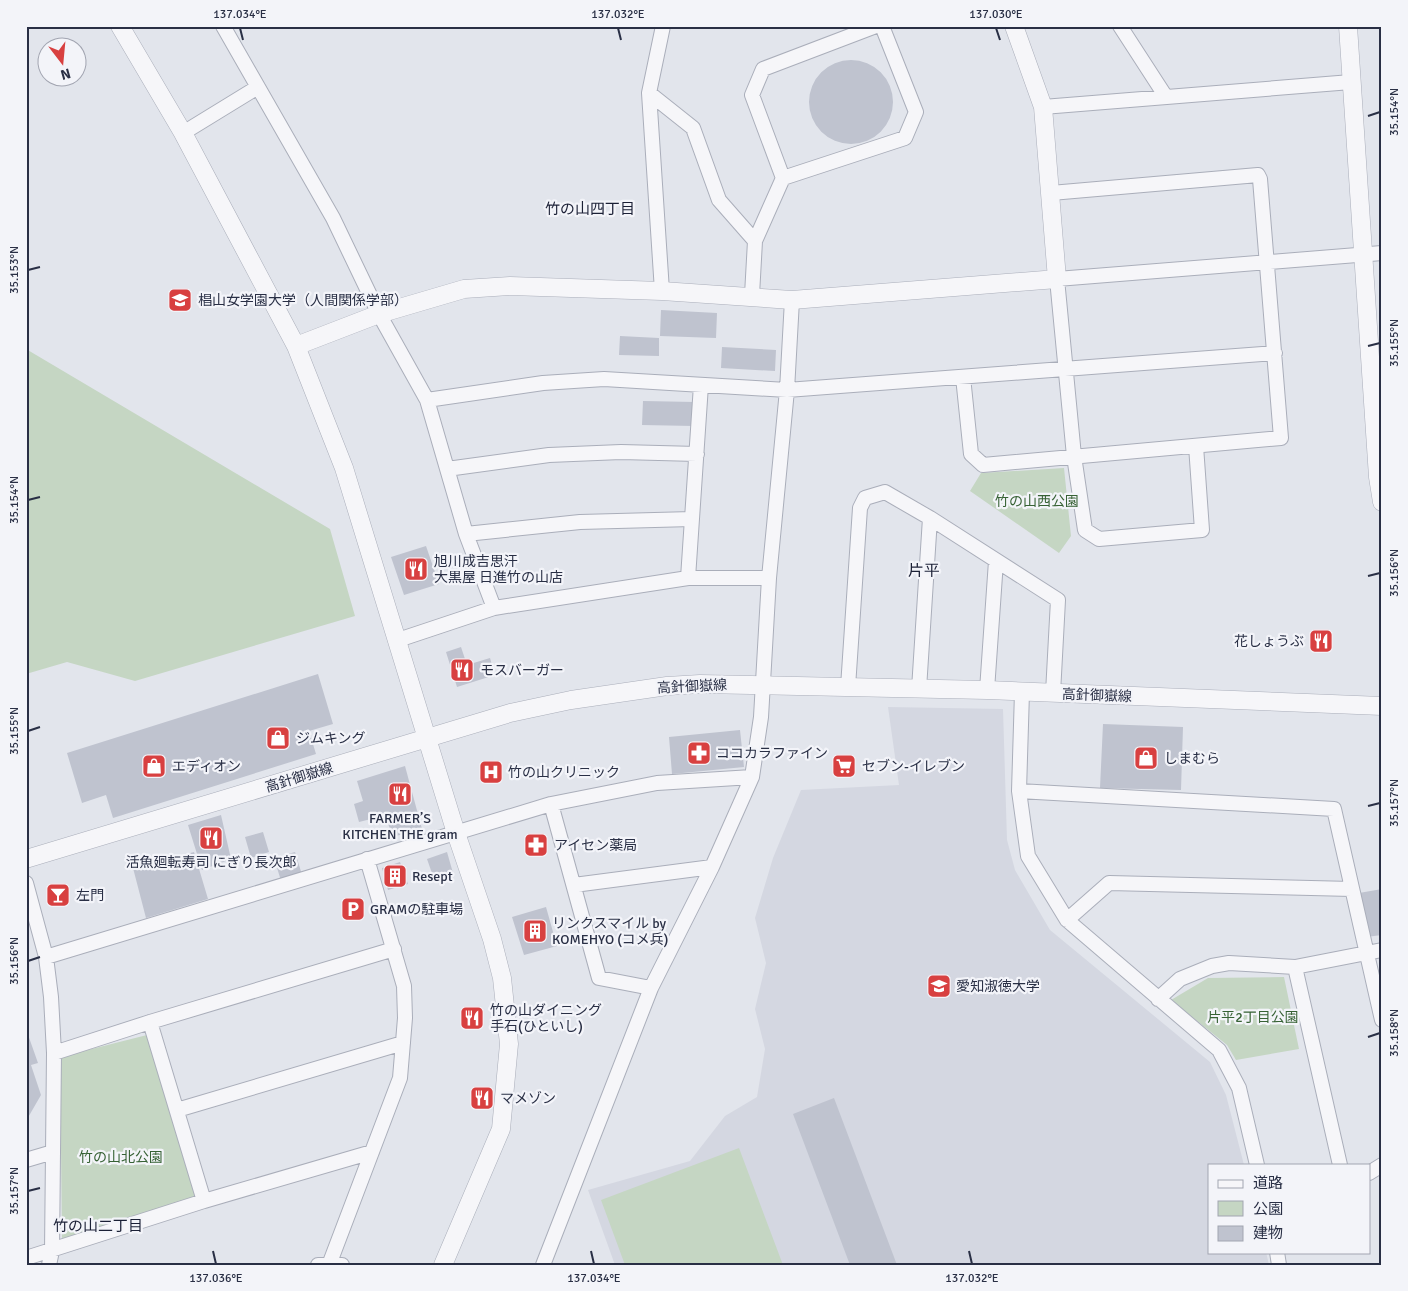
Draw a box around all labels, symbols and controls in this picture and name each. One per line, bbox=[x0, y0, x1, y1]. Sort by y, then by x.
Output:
text: 137.034°E bbox=[213, 7, 267, 22]
text: 137.032°E bbox=[591, 7, 645, 22]
text: 137.030°E bbox=[969, 7, 1023, 22]
north arrow bbox=[38, 38, 88, 88]
text: N bbox=[58, 65, 72, 84]
text: 35.154°N bbox=[1387, 88, 1402, 136]
district label: 竹の山四丁目 bbox=[545, 200, 635, 218]
text: 35.153°N bbox=[7, 246, 22, 294]
school or university icon: 椙山女学園大学（人間関係学部） bbox=[167, 287, 193, 313]
place label: 椙山女学園大学（人間関係学部） bbox=[198, 292, 408, 309]
text: 35.155°N bbox=[1387, 319, 1402, 367]
text: 35.154°N bbox=[7, 476, 22, 524]
park label: 竹の山西公園 bbox=[995, 493, 1079, 510]
text: 35.156°N bbox=[1387, 549, 1402, 597]
place label: 旭川成吉思汗 大黒屋 日進竹の山店 bbox=[434, 553, 563, 586]
restaurant icon: 旭川成吉思汗 大黒屋 日進竹の山店 bbox=[403, 556, 429, 582]
district label: 片平 bbox=[908, 561, 940, 581]
restaurant icon: 花しょうぶ bbox=[1308, 628, 1334, 654]
place label: 花しょうぶ bbox=[1234, 633, 1304, 650]
restaurant icon: モスバーガー bbox=[449, 657, 475, 683]
place label: モスバーガー bbox=[480, 662, 564, 679]
street label: 高針御嶽線 bbox=[657, 676, 727, 697]
street label: 高針御嶽線 bbox=[1062, 686, 1132, 705]
text: 35.155°N bbox=[7, 707, 22, 755]
shop icon: ジムキング bbox=[265, 725, 291, 751]
place label: ジムキング bbox=[296, 730, 366, 747]
pharmacy icon: ココカラファイン bbox=[686, 740, 712, 766]
place label: ココカラファイン bbox=[716, 745, 828, 762]
shop icon: しまむら bbox=[1133, 745, 1159, 771]
place label: しまむら bbox=[1164, 750, 1220, 767]
shop icon: エディオン bbox=[141, 753, 167, 779]
supermarket icon: セブン-イレブン bbox=[831, 753, 857, 779]
place label: エディオン bbox=[172, 758, 241, 775]
place label: セブン-イレブン bbox=[862, 758, 965, 775]
street label: 高針御嶽線 bbox=[263, 759, 335, 796]
hospital icon: 竹の山クリニック bbox=[478, 759, 504, 785]
place label: 竹の山クリニック bbox=[508, 764, 620, 781]
text: 35.157°N bbox=[1387, 779, 1402, 827]
restaurant icon: FARMER’S KITCHEN THE gram bbox=[387, 781, 413, 807]
place label: FARMER’S KITCHEN THE gram bbox=[342, 810, 458, 843]
restaurant icon: 活魚廻転寿司 にぎり長次郎 bbox=[198, 825, 224, 851]
pharmacy icon: アイセン薬局 bbox=[523, 832, 549, 858]
place label: アイセン薬局 bbox=[554, 837, 637, 854]
place label: 活魚廻転寿司 にぎり長次郎 bbox=[125, 854, 297, 871]
building icon: Resept bbox=[382, 863, 408, 889]
place label: Resept bbox=[412, 868, 453, 885]
bar icon: 左門 bbox=[45, 882, 71, 908]
place label: 左門 bbox=[76, 887, 104, 904]
parking icon: GRAMの駐車場 bbox=[340, 896, 366, 922]
place label: GRAMの駐車場 bbox=[370, 901, 463, 918]
place label: リンクスマイル by KOMEHYO (コメ兵) bbox=[552, 915, 668, 948]
building icon: リンクスマイル by KOMEHYO (コメ兵) bbox=[522, 918, 548, 944]
text: 35.156°N bbox=[7, 937, 22, 985]
school or university icon: 愛知淑徳大学 bbox=[926, 973, 952, 999]
place label: 愛知淑徳大学 bbox=[956, 978, 1040, 995]
place label: 竹の山ダイニング 手石(ひといし) bbox=[490, 1002, 602, 1035]
restaurant icon: 竹の山ダイニング 手石(ひといし) bbox=[459, 1005, 485, 1031]
park label: 片平2丁目公園 bbox=[1207, 1009, 1299, 1026]
text: 35.158°N bbox=[1387, 1009, 1402, 1057]
restaurant icon: マメゾン bbox=[469, 1085, 495, 1111]
place label: マメゾン bbox=[500, 1090, 556, 1107]
park label: 竹の山北公園 bbox=[79, 1149, 163, 1166]
legend bbox=[1208, 1164, 1370, 1254]
text: 35.157°N bbox=[7, 1167, 22, 1215]
text: 道路 bbox=[1253, 1174, 1283, 1192]
text: 公園 bbox=[1253, 1200, 1283, 1218]
district label: 竹の山二丁目 bbox=[53, 1217, 143, 1235]
text: 建物 bbox=[1253, 1224, 1283, 1242]
text: 137.036°E bbox=[189, 1271, 243, 1286]
text: 137.034°E bbox=[567, 1271, 621, 1286]
text: 137.032°E bbox=[945, 1271, 999, 1286]

